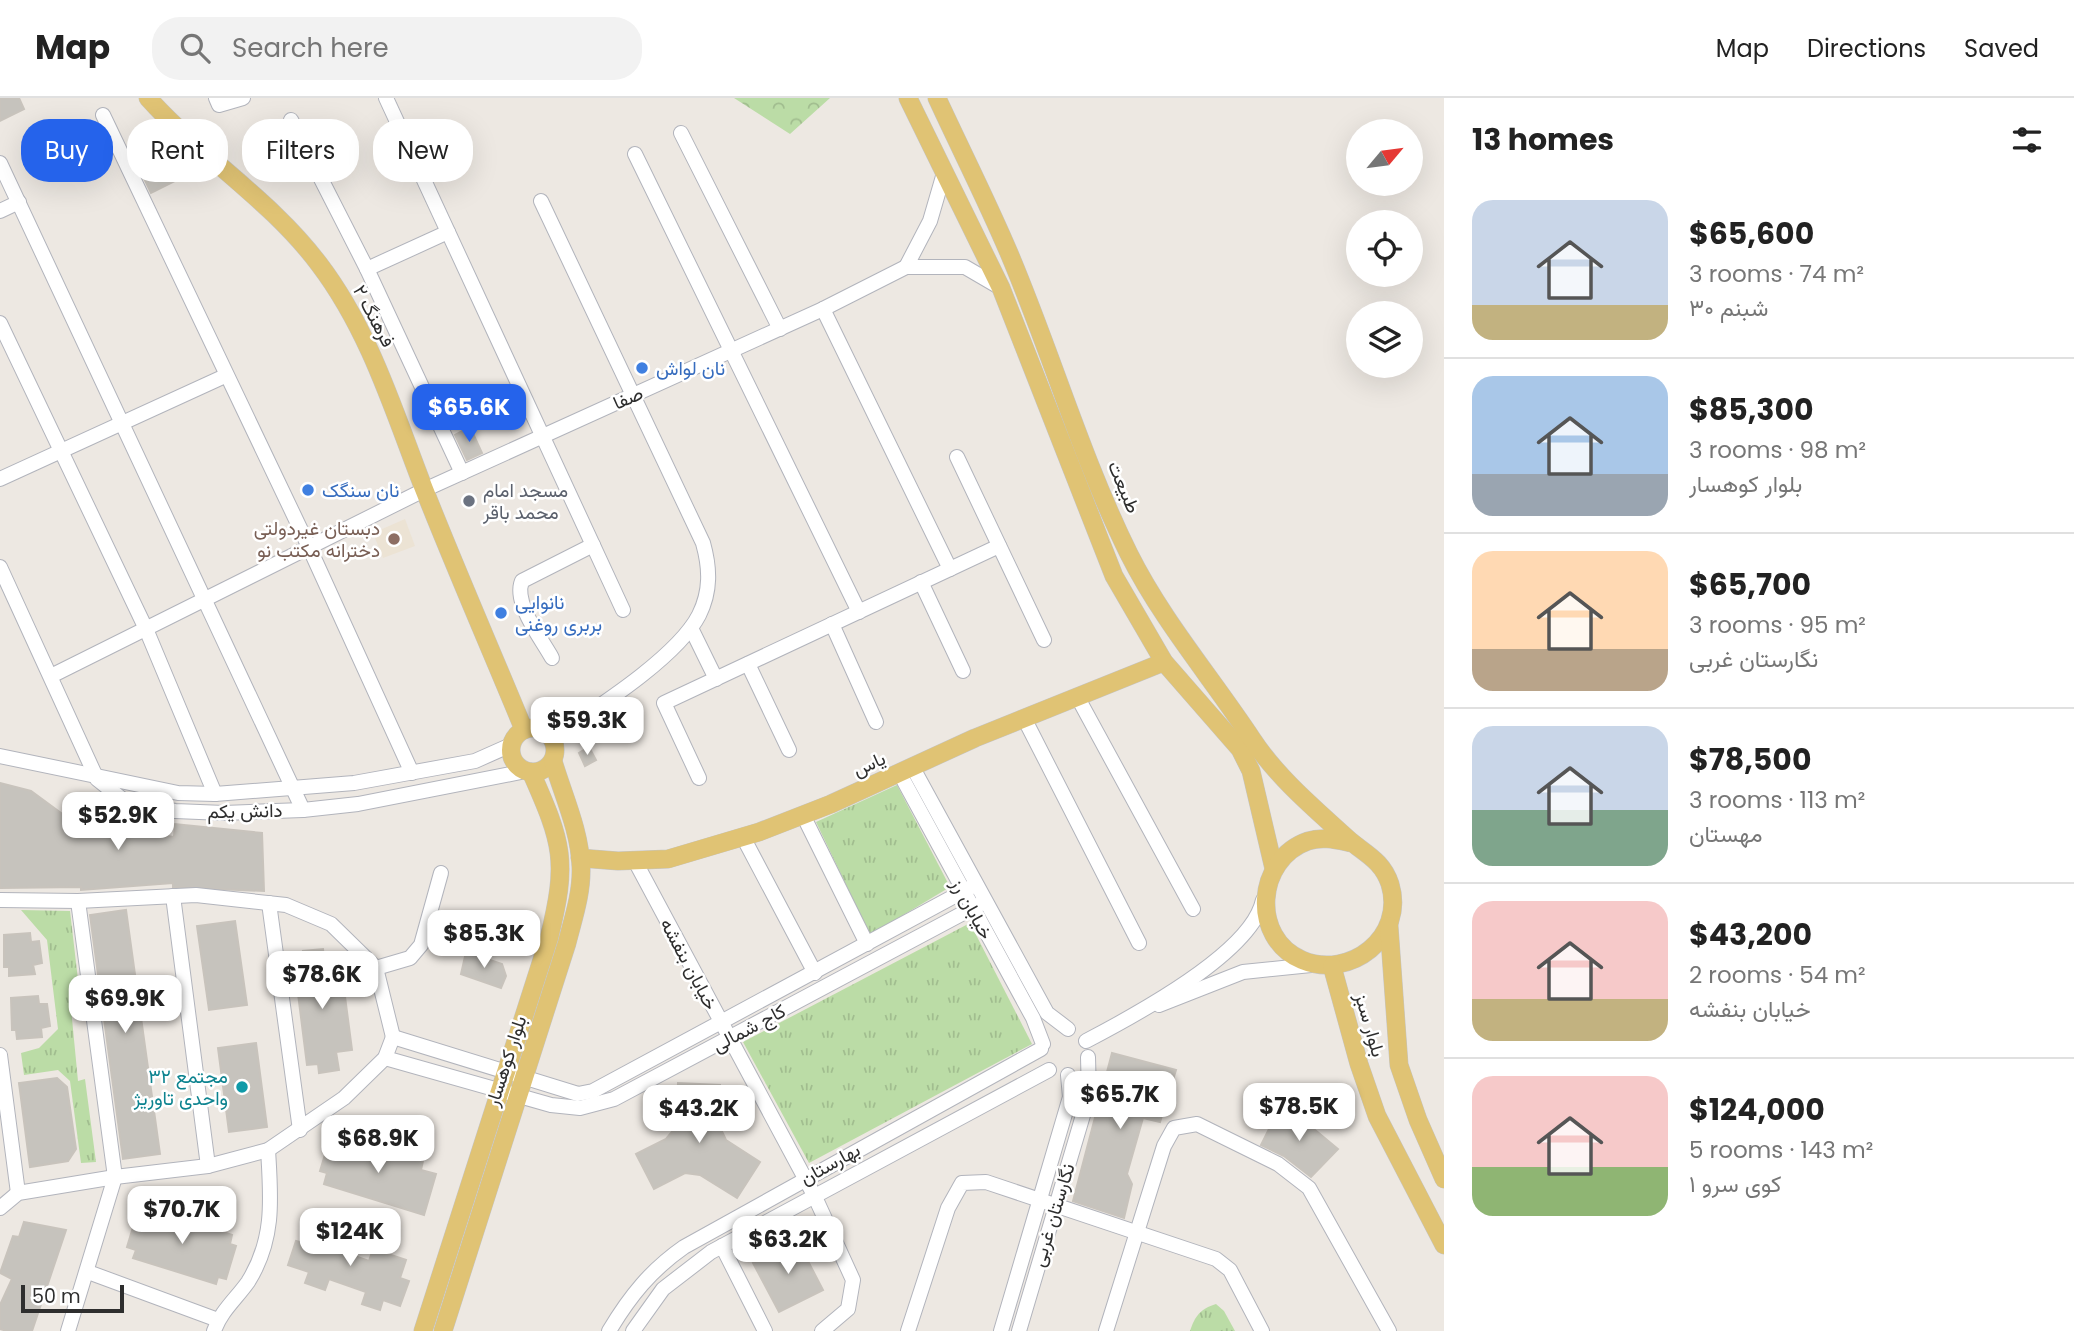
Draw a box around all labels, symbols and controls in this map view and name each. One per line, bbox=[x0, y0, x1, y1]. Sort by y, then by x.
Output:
search box bbox=[152, 17, 642, 80]
text: Map bbox=[35, 24, 110, 71]
icon: search bbox=[176, 29, 214, 67]
text: Search here bbox=[232, 30, 389, 66]
text: Map bbox=[1716, 32, 1769, 65]
text: Directions bbox=[1807, 32, 1926, 65]
text: Saved bbox=[1964, 32, 2039, 65]
text: 13 homes bbox=[1472, 118, 1614, 161]
chip: Buy bbox=[21, 119, 113, 182]
chip: Rent bbox=[127, 119, 228, 182]
chip: Filters bbox=[242, 119, 359, 182]
chip: New bbox=[373, 119, 473, 182]
north arrow bbox=[1346, 119, 1423, 196]
map controls bbox=[1346, 119, 1423, 378]
icon: filters bbox=[2008, 121, 2046, 159]
button: locate bbox=[1346, 210, 1423, 287]
text: $65,600 bbox=[1689, 212, 1814, 255]
icon: home bbox=[1528, 228, 1612, 312]
text: 3 rooms · 74 m² bbox=[1689, 258, 1864, 290]
street label: فرهنگ ۲ bbox=[346, 280, 402, 352]
text: شبنم ۳۰ bbox=[1689, 292, 1768, 324]
button: layers bbox=[1346, 301, 1423, 378]
place label: نان لواش bbox=[656, 355, 725, 382]
marker: نان لواش bbox=[634, 360, 650, 376]
street label: صفا bbox=[609, 379, 647, 417]
pin: $65.6K bbox=[412, 384, 526, 444]
text: $85,300 bbox=[1689, 388, 1814, 431]
text: $65.6K bbox=[428, 391, 510, 423]
icon: home bbox=[1528, 404, 1612, 488]
text: 3 rooms · 98 m² bbox=[1689, 434, 1866, 466]
street label: طبیعت bbox=[1101, 457, 1147, 517]
text: بلوار کوهسار bbox=[1689, 468, 1802, 500]
place label: نان سنگک bbox=[322, 477, 399, 504]
place label: مسجد امام محمد باقر bbox=[482, 477, 568, 526]
marker: نان سنگک bbox=[300, 482, 316, 498]
marker: مسجد امام محمد باقر bbox=[461, 493, 477, 509]
place label: دبستان غیردولتی دخترانه مکتب نو bbox=[254, 515, 380, 564]
marker: دبستان غیردولتی دخترانه مکتب نو bbox=[386, 531, 402, 547]
text: $65,700 bbox=[1689, 563, 1811, 606]
icon: home bbox=[1528, 579, 1612, 663]
place label: نانوایی بربری روغنی bbox=[515, 589, 602, 638]
marker: نانوایی بربری روغنی bbox=[493, 605, 509, 621]
text: 3 rooms · 95 m² bbox=[1689, 609, 1866, 641]
text: نگارستان غربی bbox=[1689, 643, 1818, 675]
pin: $59.3K bbox=[530, 698, 644, 757]
text: $59.3K bbox=[547, 704, 627, 736]
text: $78,500 bbox=[1689, 738, 1811, 781]
street label: یاس bbox=[848, 745, 890, 783]
icon: home bbox=[1528, 754, 1612, 838]
text: 3 rooms · 113 m² bbox=[1689, 784, 1865, 816]
pin: $52.9K bbox=[61, 792, 175, 852]
street label: دانش یکم bbox=[207, 797, 283, 825]
text: $52.9K bbox=[78, 799, 158, 831]
text: مهستان bbox=[1689, 818, 1763, 850]
street label: خیابان رز bbox=[944, 873, 1000, 944]
pin: $85.3K bbox=[427, 910, 541, 970]
street label: خیابان بنفشه bbox=[653, 913, 725, 1015]
text: $43,200 bbox=[1689, 913, 1812, 956]
text: $85.3K bbox=[443, 917, 525, 949]
icon: home bbox=[1528, 929, 1612, 1013]
pin: $78.6K bbox=[265, 951, 379, 1011]
text: $78.6K bbox=[282, 958, 362, 990]
text: 2 rooms · 54 m² bbox=[1689, 959, 1866, 991]
pin: $69.9K bbox=[68, 976, 182, 1035]
text: $69.9K bbox=[85, 982, 165, 1014]
street label: بلوار سبز bbox=[1348, 989, 1392, 1060]
text: خیابان بنفشه bbox=[1689, 993, 1811, 1025]
street label: کاج شمالی bbox=[707, 997, 791, 1059]
street label: بلوار کوهسار bbox=[478, 1012, 533, 1111]
place label: مجتمع ۳۲ واحدی تاوریژ bbox=[133, 1063, 228, 1112]
pin: $65.7K bbox=[1063, 1072, 1177, 1131]
text: $65.7K bbox=[1080, 1078, 1160, 1110]
marker: مجتمع ۳۲ واحدی تاوریژ bbox=[234, 1079, 250, 1095]
pin: $78.5K bbox=[1242, 1084, 1356, 1143]
pin: $43.2K bbox=[642, 1086, 756, 1145]
text: $124,000 bbox=[1689, 1088, 1825, 1131]
text: $78.5K bbox=[1259, 1090, 1339, 1122]
text: $43.2K bbox=[659, 1092, 739, 1124]
icon: home bbox=[1528, 1104, 1612, 1188]
pin: $68.9K bbox=[321, 1116, 435, 1175]
text: $68.9K bbox=[337, 1122, 419, 1154]
text: 5 rooms · 143 m² bbox=[1689, 1134, 1873, 1166]
street label: بهارستان bbox=[795, 1136, 865, 1192]
street label: نگارستان غربی bbox=[1024, 1160, 1082, 1270]
text: کوی سرو ۱ bbox=[1689, 1168, 1782, 1200]
pin: $70.7K bbox=[125, 1186, 239, 1246]
text: $70.7K bbox=[143, 1193, 221, 1225]
pin: $124K bbox=[301, 1208, 399, 1268]
text: $124K bbox=[316, 1215, 384, 1247]
pin: $63.2K bbox=[731, 1216, 845, 1276]
text: $63.2K bbox=[748, 1223, 828, 1255]
scale bar bbox=[21, 1282, 124, 1314]
text: 50 m bbox=[32, 1283, 81, 1310]

